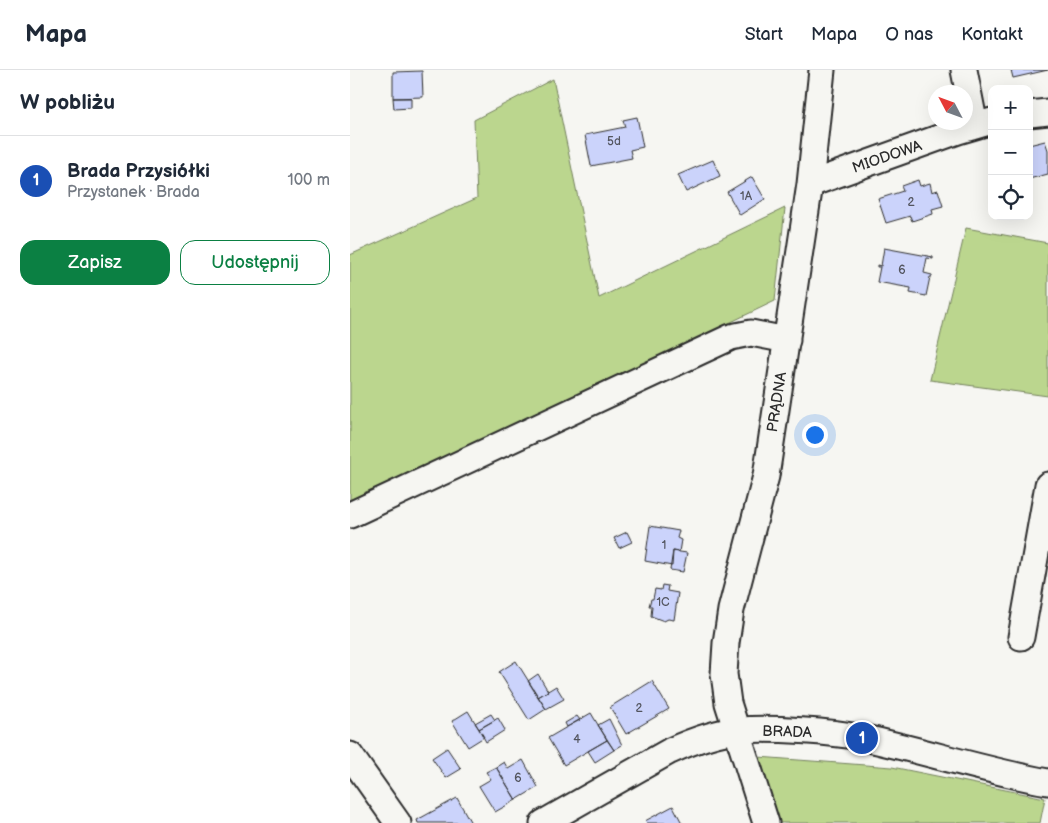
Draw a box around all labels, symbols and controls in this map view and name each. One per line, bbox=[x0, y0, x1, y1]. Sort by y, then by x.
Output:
text: Mapa bbox=[25, 20, 87, 49]
text: Start bbox=[745, 24, 783, 45]
text: Mapa bbox=[811, 24, 857, 45]
text: O nas bbox=[885, 24, 933, 45]
text: Kontakt bbox=[961, 24, 1023, 45]
north arrow bbox=[928, 85, 973, 130]
map controls bbox=[988, 85, 1033, 220]
button: + bbox=[988, 85, 1033, 130]
text: W pobliżu bbox=[20, 90, 115, 115]
button: − bbox=[988, 130, 1033, 175]
house number: 5d bbox=[607, 134, 621, 149]
street label: MIODOWA bbox=[850, 136, 925, 178]
text: Brada Przysiółki bbox=[67, 160, 210, 183]
text: 1 bbox=[33, 171, 39, 190]
text: 100 m bbox=[287, 171, 330, 190]
button: locate bbox=[988, 175, 1033, 220]
text: Przystanek · Brada bbox=[67, 183, 200, 202]
house number: 1A bbox=[740, 189, 753, 204]
house number: 2 bbox=[907, 195, 915, 210]
button: Zapisz bbox=[20, 240, 170, 285]
button: Udostępnij bbox=[180, 240, 330, 285]
house number: 6 bbox=[898, 263, 906, 278]
street label: PRĄDNA bbox=[763, 370, 791, 433]
your location bbox=[802, 422, 828, 448]
house number: 1 bbox=[662, 538, 666, 553]
house number: 1C bbox=[656, 595, 670, 610]
house number: 2 bbox=[635, 701, 643, 716]
pin: 1 bbox=[846, 719, 878, 757]
street label: BRADA bbox=[762, 722, 813, 742]
house number: 4 bbox=[573, 732, 581, 747]
house number: 6 bbox=[514, 771, 522, 786]

